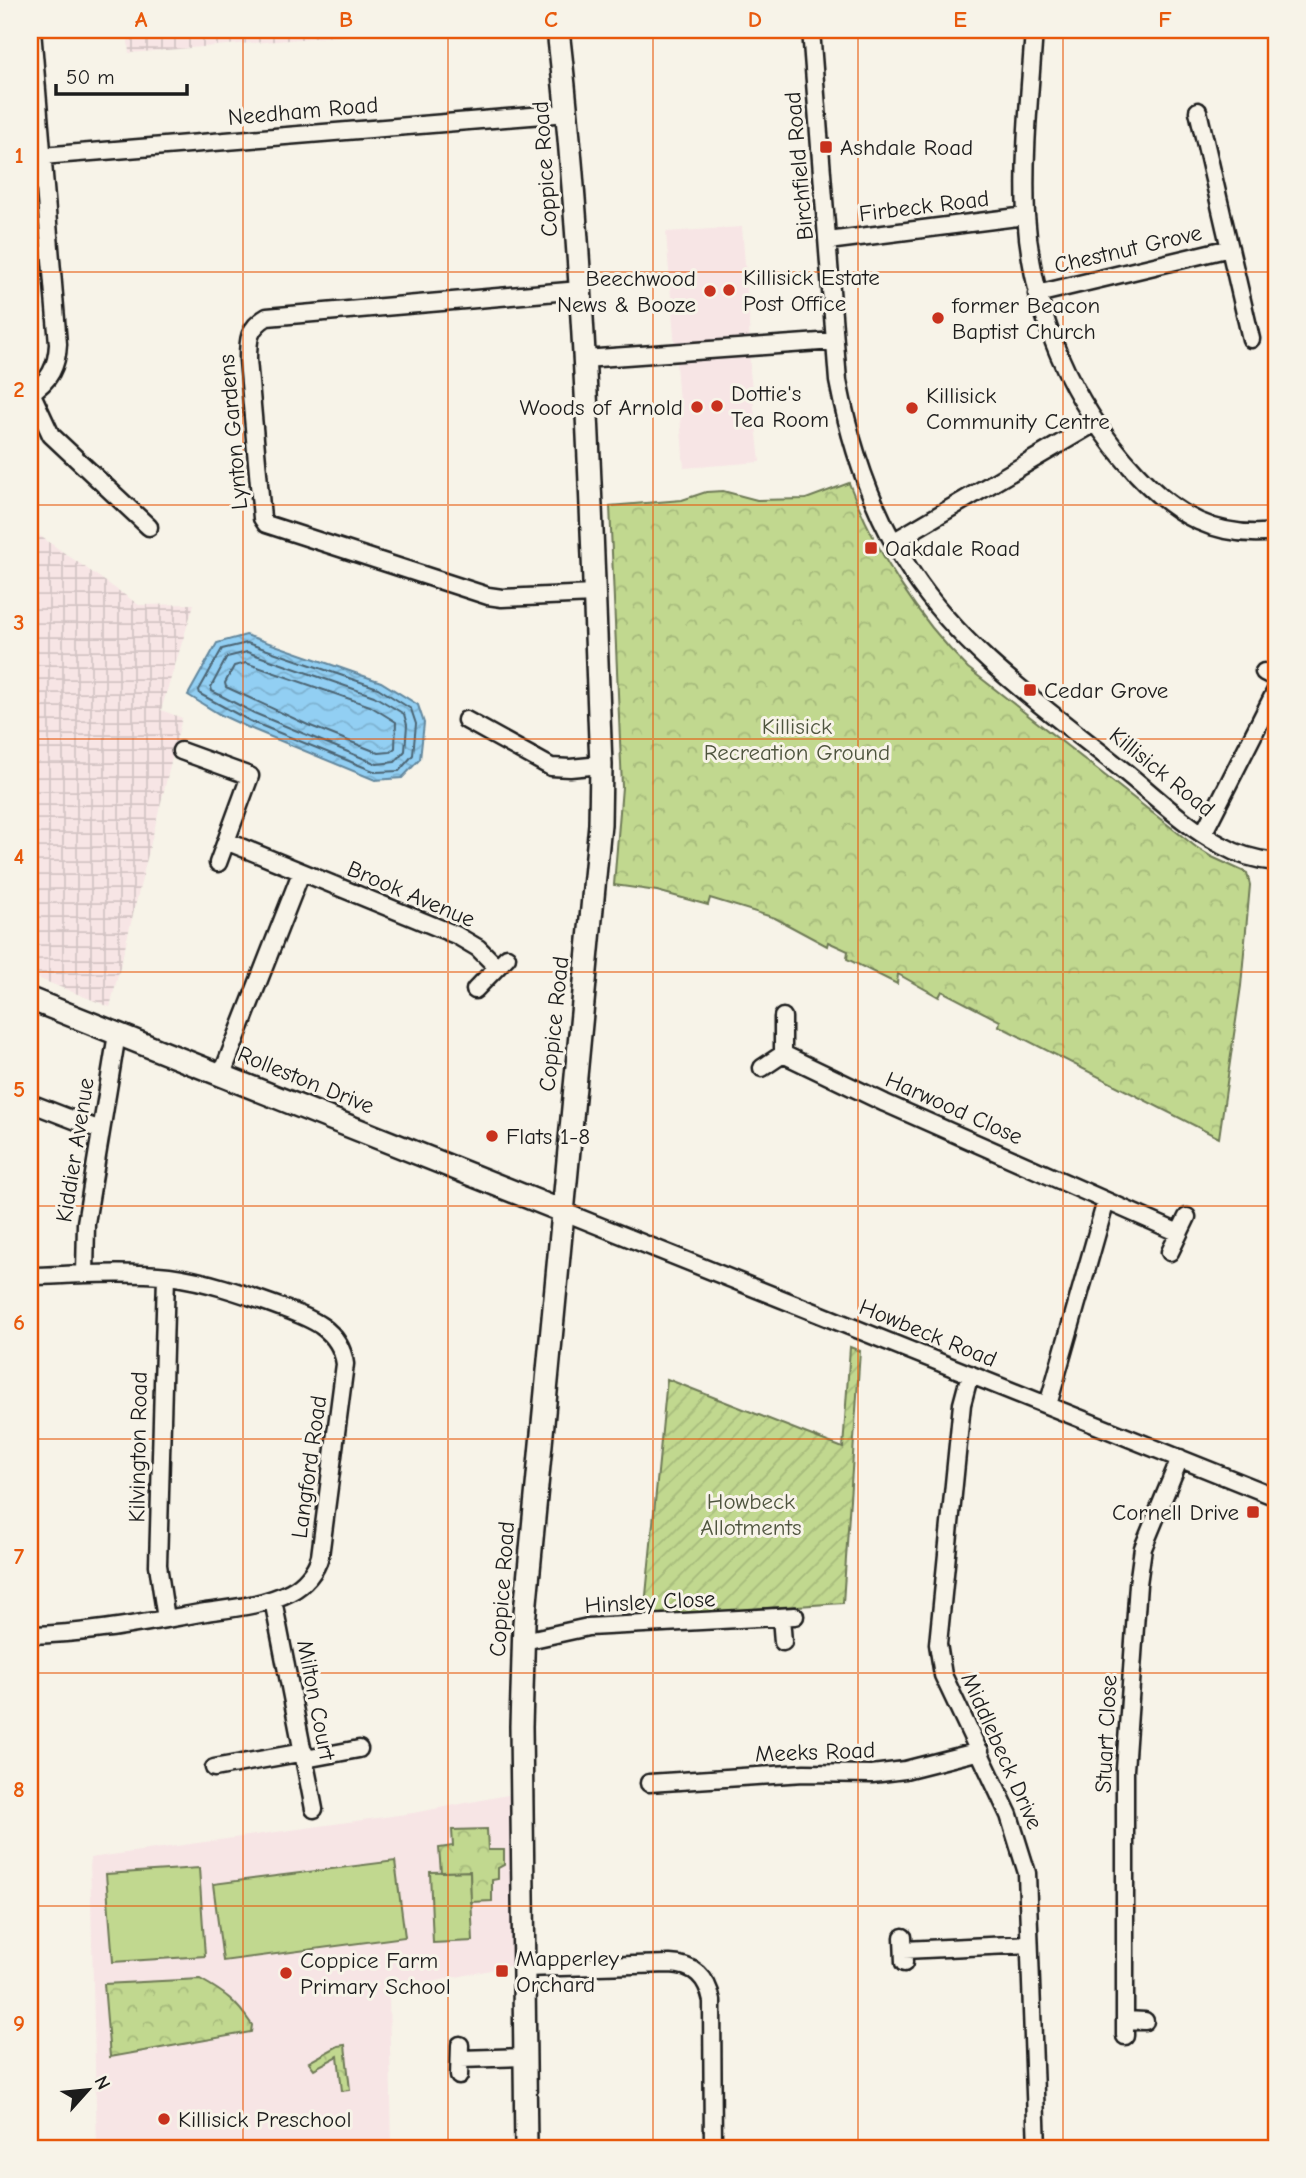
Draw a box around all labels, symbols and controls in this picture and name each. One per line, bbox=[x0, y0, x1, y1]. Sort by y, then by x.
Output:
text: A bbox=[135, 6, 148, 33]
text: B bbox=[339, 6, 353, 33]
text: C bbox=[544, 6, 558, 33]
text: D bbox=[748, 6, 762, 33]
text: E bbox=[953, 6, 967, 33]
text: F bbox=[1158, 6, 1172, 33]
scale bar bbox=[56, 52, 187, 96]
text: 50 m bbox=[66, 65, 115, 89]
street label: Needham Road bbox=[227, 91, 379, 131]
street label: Birchfield Road bbox=[779, 91, 819, 241]
street label: Coppice Road bbox=[527, 100, 563, 238]
place label: Ashdale Road bbox=[840, 134, 973, 161]
marker: Ashdale Road bbox=[818, 139, 834, 155]
text: 1 bbox=[14, 142, 24, 169]
street label: Firbeck Road bbox=[857, 185, 991, 227]
street label: Chestnut Grove bbox=[1052, 219, 1204, 279]
place label: Killisick Estate Post Office bbox=[743, 264, 880, 317]
place label: Beechwood News & Booze bbox=[557, 265, 696, 318]
marker: Killisick Estate Post Office bbox=[721, 282, 737, 298]
marker: Beechwood News & Booze bbox=[702, 283, 718, 299]
place label: former Beacon Baptist Church bbox=[951, 292, 1100, 345]
marker: former Beacon Baptist Church bbox=[930, 310, 946, 326]
street label: Lynton Gardens bbox=[213, 353, 253, 511]
text: 2 bbox=[13, 376, 25, 403]
place label: Dottie's Tea Room bbox=[731, 380, 829, 433]
place label: Killisick Community Centre bbox=[926, 382, 1110, 435]
place label: Woods of Arnold bbox=[519, 394, 683, 421]
marker: Dottie's Tea Room bbox=[709, 398, 725, 414]
marker: Woods of Arnold bbox=[689, 399, 705, 415]
marker: Killisick Community Centre bbox=[904, 400, 920, 416]
place label: Oakdale Road bbox=[885, 535, 1020, 562]
marker: Oakdale Road bbox=[863, 540, 879, 556]
text: 3 bbox=[13, 609, 25, 636]
place label: Cedar Grove bbox=[1044, 677, 1168, 704]
marker: Cedar Grove bbox=[1022, 682, 1038, 698]
park label: Killisick Recreation Ground bbox=[704, 713, 890, 766]
street label: Killisick Road bbox=[1104, 721, 1220, 823]
text: 4 bbox=[14, 843, 25, 870]
street label: Brook Avenue bbox=[343, 855, 479, 933]
street label: Coppice Road bbox=[533, 955, 575, 1093]
street label: Rolleston Drive bbox=[234, 1040, 378, 1120]
street label: Harwood Close bbox=[881, 1066, 1027, 1150]
text: 5 bbox=[13, 1076, 25, 1103]
street label: Kiddier Avenue bbox=[50, 1076, 100, 1224]
place label: Flats 1-8 bbox=[506, 1123, 590, 1150]
marker: Flats 1-8 bbox=[484, 1128, 500, 1144]
street label: Howbeck Road bbox=[855, 1293, 1001, 1373]
text: 6 bbox=[13, 1309, 25, 1336]
street label: Kilvington Road bbox=[123, 1371, 153, 1523]
street label: Langford Road bbox=[286, 1394, 332, 1540]
park label: Howbeck Allotments bbox=[700, 1488, 802, 1541]
place label: Cornell Drive bbox=[1112, 1499, 1239, 1526]
marker: Cornell Drive bbox=[1245, 1504, 1261, 1520]
street label: Coppice Road bbox=[484, 1520, 520, 1658]
text: 7 bbox=[14, 1543, 25, 1570]
street label: Hinsley Close bbox=[584, 1585, 716, 1619]
street label: Milton Court bbox=[291, 1638, 341, 1764]
street label: Middlebeck Drive bbox=[955, 1668, 1049, 1834]
street label: Stuart Close bbox=[1089, 1674, 1123, 1794]
street label: Meeks Road bbox=[754, 1736, 876, 1768]
text: 8 bbox=[13, 1776, 25, 1803]
place label: Mapperley Orchard bbox=[516, 1945, 620, 1998]
place label: Coppice Farm Primary School bbox=[300, 1947, 451, 2000]
marker: Mapperley Orchard bbox=[494, 1963, 510, 1979]
marker: Coppice Farm Primary School bbox=[278, 1965, 294, 1981]
text: 9 bbox=[13, 2010, 25, 2037]
north arrow bbox=[52, 2056, 122, 2126]
text: N bbox=[90, 2072, 115, 2093]
place label: Killisick Preschool bbox=[178, 2106, 351, 2133]
marker: Killisick Preschool bbox=[156, 2111, 172, 2127]

